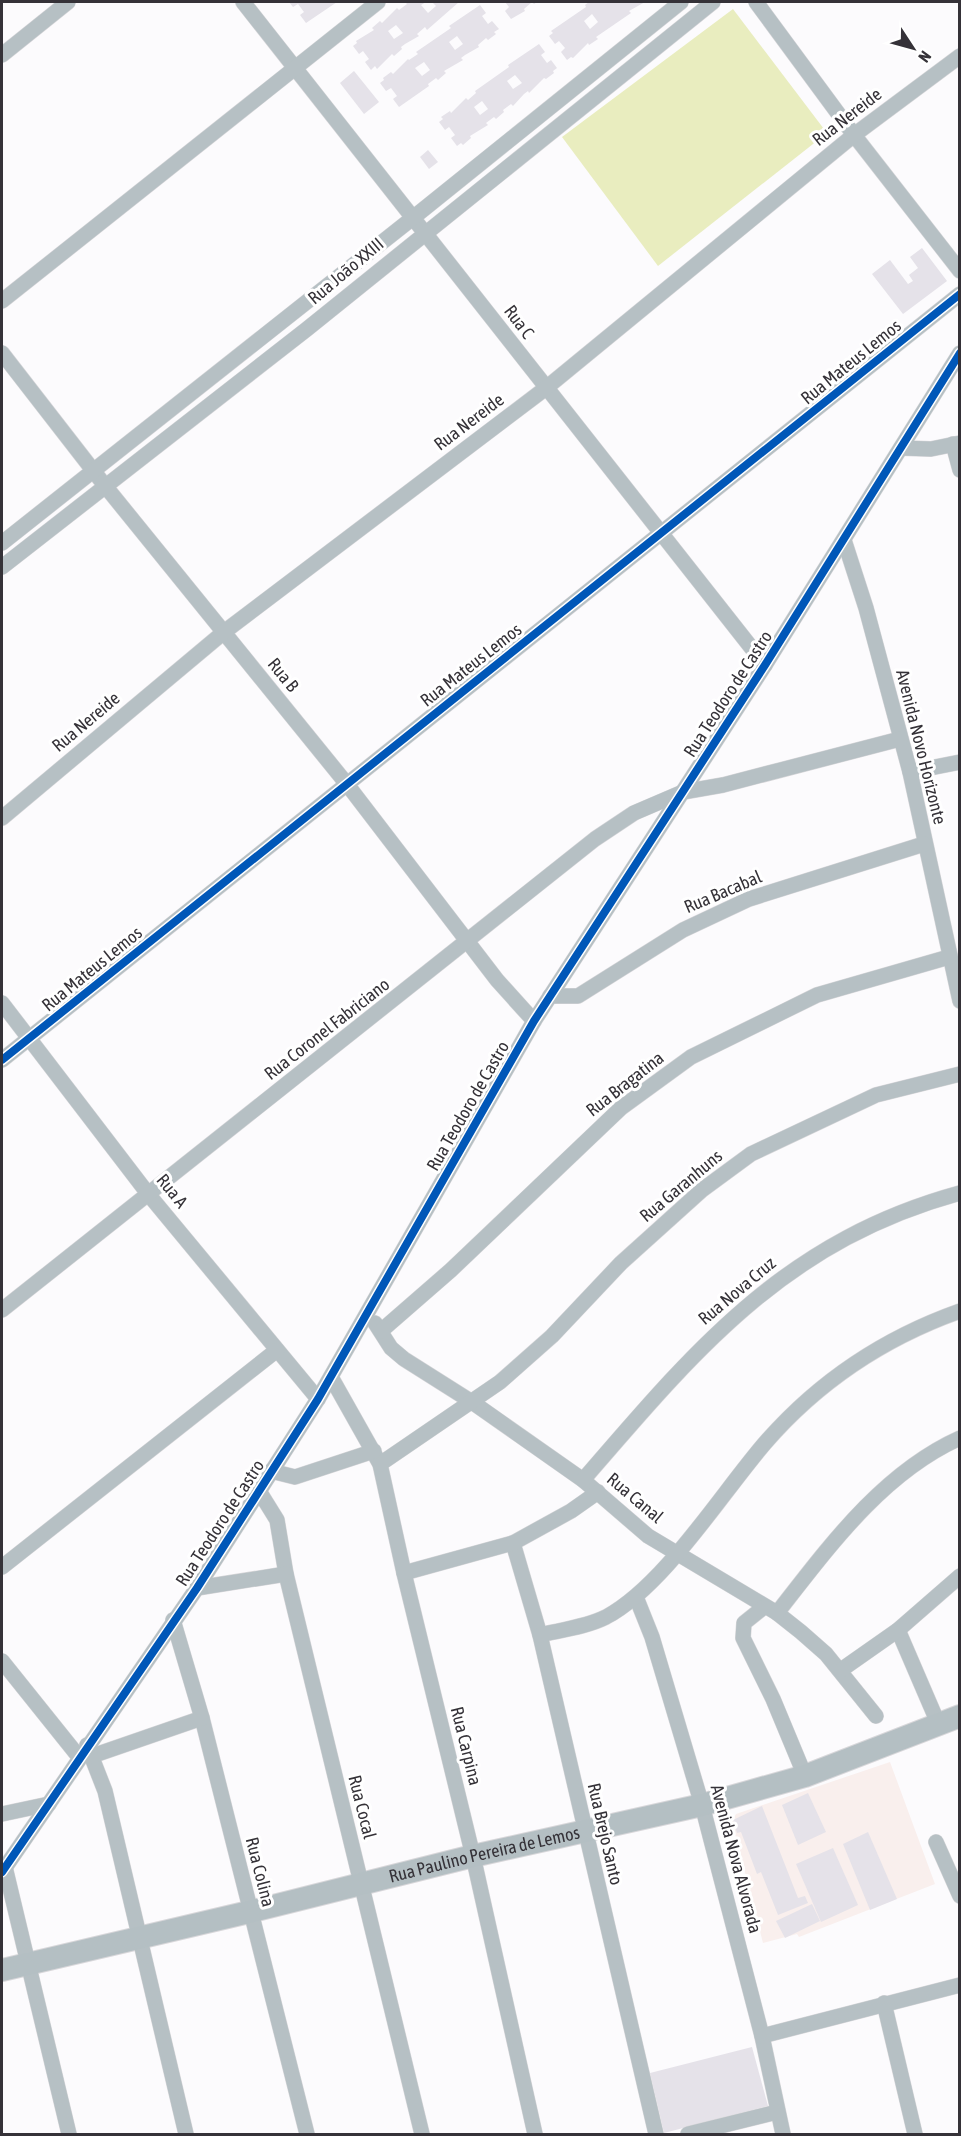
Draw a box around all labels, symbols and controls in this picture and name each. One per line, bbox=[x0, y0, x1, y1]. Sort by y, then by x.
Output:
north arrow bbox=[883, 18, 943, 78]
text: N bbox=[915, 48, 935, 66]
street label: Rua Nereide bbox=[808, 83, 885, 150]
street label: Rua João XXIII bbox=[304, 233, 388, 308]
street label: Rua C bbox=[500, 301, 539, 343]
street label: Rua Mateus Lemos bbox=[796, 315, 905, 408]
street label: Rua Nereide bbox=[430, 389, 508, 455]
street label: Rua Mateus Lemos bbox=[416, 619, 525, 711]
street label: Rua Teodoro de Castro bbox=[679, 627, 776, 761]
street label: Rua B bbox=[264, 654, 304, 696]
street label: Avenida Novo Horizonte bbox=[892, 667, 951, 826]
street label: Rua Nereide bbox=[48, 687, 124, 756]
street label: Rua Bacabal bbox=[681, 866, 765, 917]
street label: Rua Mateus Lemos bbox=[37, 922, 146, 1015]
street label: Rua Coronel Fabriciano bbox=[260, 973, 393, 1084]
street label: Rua Teodoro de Castro bbox=[422, 1037, 513, 1174]
street label: Rua Bragatina bbox=[582, 1047, 668, 1120]
street label: Rua Garanhuns bbox=[635, 1145, 726, 1226]
street label: Rua A bbox=[152, 1170, 192, 1212]
street label: Rua Nova Cruz bbox=[694, 1252, 780, 1329]
street label: Rua Teodoro de Castro bbox=[171, 1456, 268, 1590]
street label: Rua Canal bbox=[603, 1468, 668, 1527]
street label: Rua Carpina bbox=[447, 1704, 486, 1787]
street label: Rua Cocal bbox=[344, 1773, 381, 1841]
street label: Rua Brejo Santo bbox=[584, 1781, 627, 1887]
street label: Avenida Nova Alvorada bbox=[707, 1782, 766, 1935]
street label: Rua Paulino Pereira de Lemos bbox=[387, 1822, 582, 1887]
street label: Rua Colina bbox=[242, 1835, 279, 1909]

